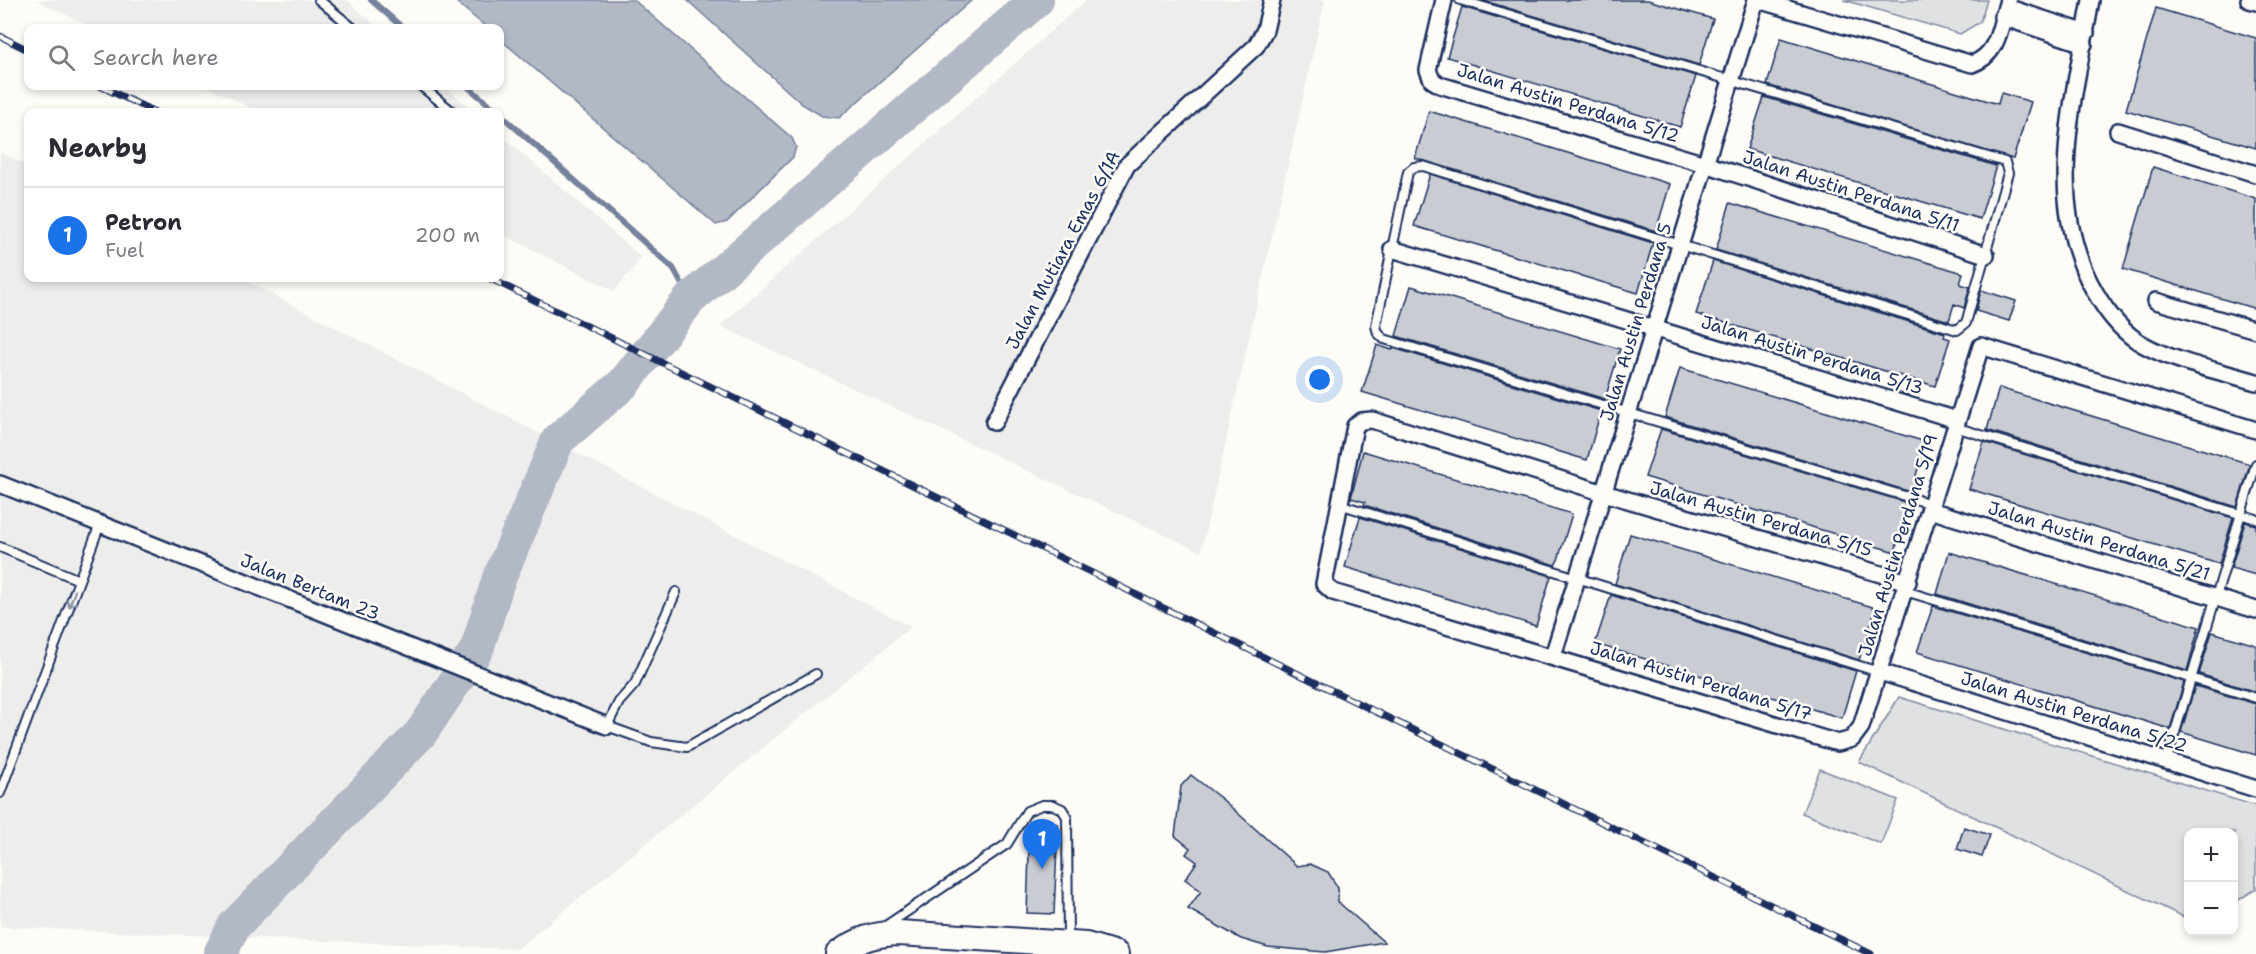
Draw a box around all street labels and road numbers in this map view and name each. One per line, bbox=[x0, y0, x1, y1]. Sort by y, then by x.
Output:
street label: Jalan Austin Perdana 5/12 bbox=[1454, 58, 1682, 148]
street label: Jalan Austin Perdana 5/11 bbox=[1740, 145, 1962, 237]
street label: Jalan Mutiara Emas 6/1A bbox=[1000, 146, 1126, 354]
street label: Jalan Austin Perdana 5 bbox=[1594, 220, 1678, 424]
street label: Jalan Austin Perdana 5/13 bbox=[1698, 310, 1926, 400]
street label: Jalan Austin Perdana 5/19 bbox=[1853, 431, 1943, 659]
street label: Jalan Austin Perdana 5/15 bbox=[1647, 476, 1875, 562]
street label: Jalan Austin Perdana 5/21 bbox=[1985, 496, 2213, 586]
street label: Jalan Bertam 23 bbox=[237, 548, 383, 626]
street label: Jalan Austin Perdana 5/17 bbox=[1587, 636, 1815, 726]
street label: Jalan Austin Perdana 5/22 bbox=[1958, 666, 2190, 758]

